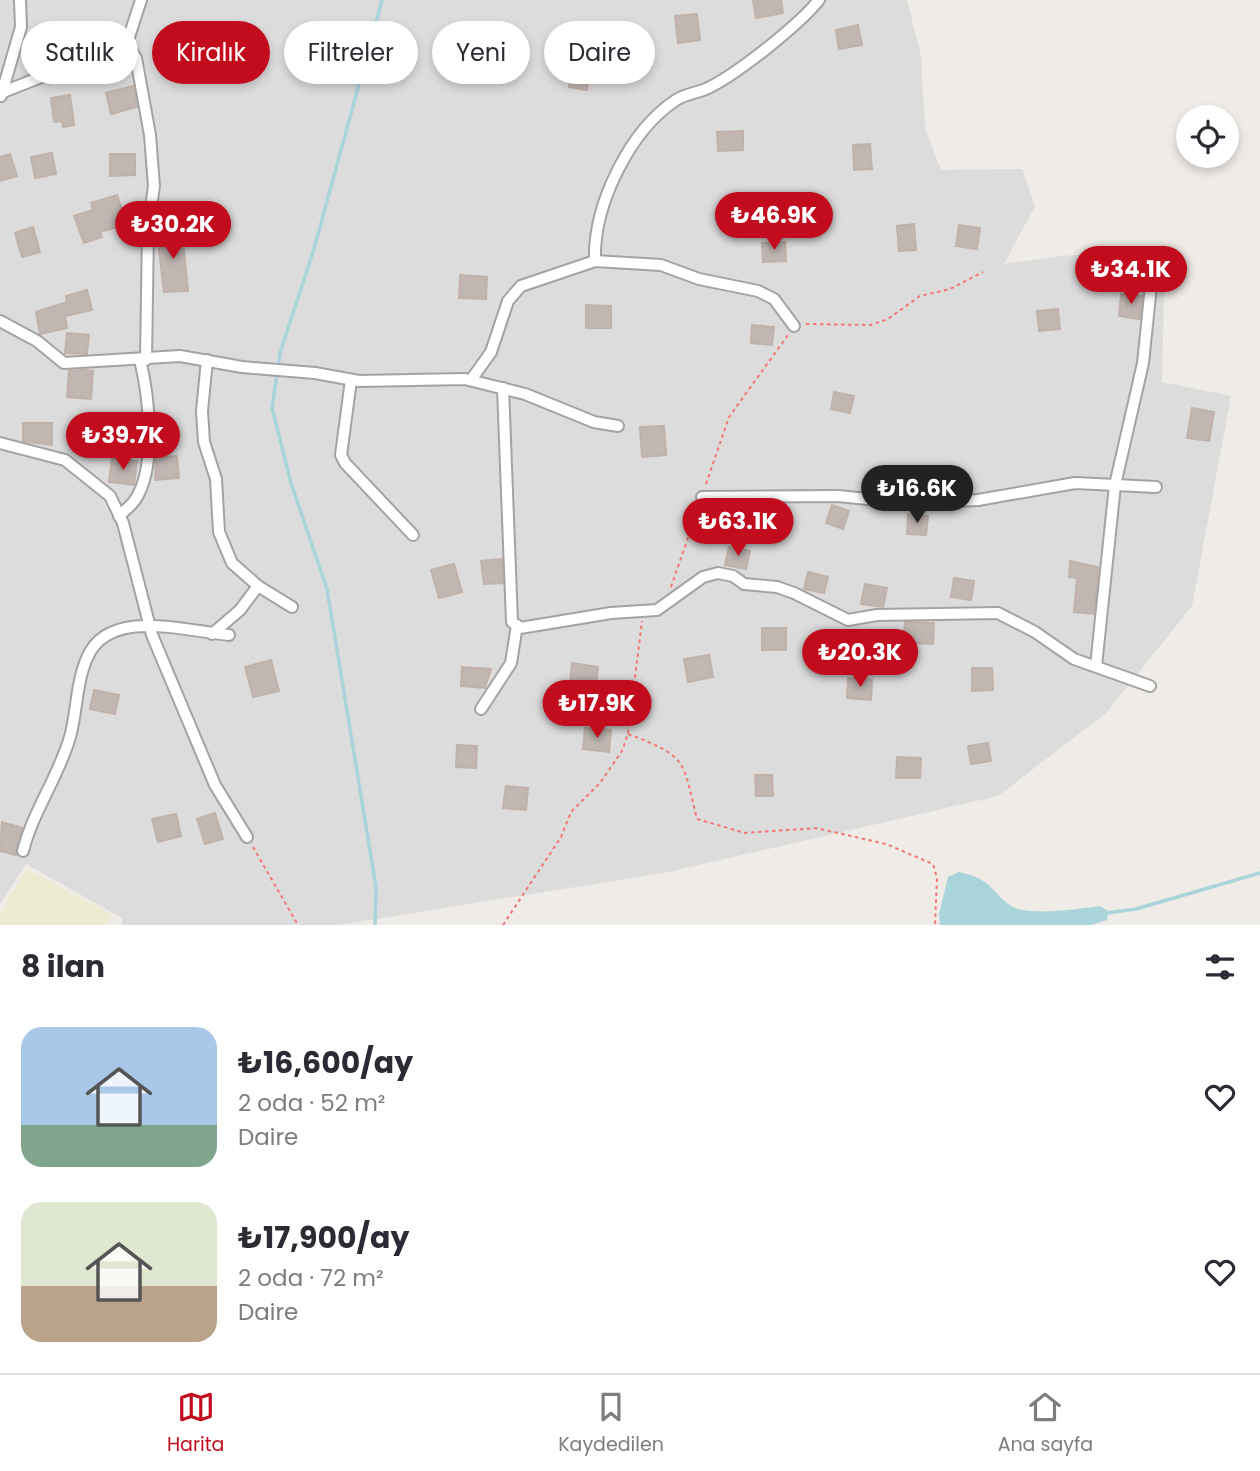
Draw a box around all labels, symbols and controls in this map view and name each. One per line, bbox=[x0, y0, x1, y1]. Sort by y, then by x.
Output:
chip: Satılık bbox=[21, 21, 138, 84]
chip: Kiralık bbox=[152, 21, 270, 84]
chip: Filtreler bbox=[284, 21, 418, 84]
chip: Yeni bbox=[432, 21, 530, 84]
chip: Daire bbox=[544, 21, 655, 84]
map controls bbox=[1176, 105, 1239, 168]
button: locate bbox=[1176, 105, 1239, 168]
pin: ₺46.9K bbox=[717, 192, 831, 252]
text: ₺46.9K bbox=[731, 199, 817, 231]
pin: ₺30.2K bbox=[116, 202, 230, 261]
text: ₺30.2K bbox=[131, 208, 215, 240]
pin: ₺34.1K bbox=[1074, 246, 1188, 306]
text: ₺34.1K bbox=[1091, 253, 1171, 285]
pin: ₺39.7K bbox=[66, 412, 180, 472]
text: ₺39.7K bbox=[82, 419, 164, 451]
pin: ₺16.6K bbox=[860, 466, 974, 525]
text: ₺16.6K bbox=[877, 472, 957, 504]
pin: ₺63.1K bbox=[681, 498, 795, 558]
text: ₺63.1K bbox=[699, 505, 777, 537]
pin: ₺20.3K bbox=[803, 630, 917, 689]
text: ₺20.3K bbox=[818, 636, 902, 668]
pin: ₺17.9K bbox=[540, 680, 654, 740]
text: ₺17.9K bbox=[559, 687, 635, 719]
text: 8 ilan bbox=[21, 945, 105, 988]
icon: filters bbox=[1201, 948, 1239, 986]
text: ₺16,600/ay bbox=[238, 1041, 413, 1084]
icon: home bbox=[77, 1055, 161, 1139]
icon: heart bbox=[1201, 1078, 1239, 1116]
text: 2 oda · 52 m² bbox=[238, 1087, 385, 1119]
text: Daire bbox=[238, 1121, 298, 1153]
text: ₺17,900/ay bbox=[238, 1216, 409, 1259]
icon: home bbox=[77, 1230, 161, 1314]
icon: heart bbox=[1201, 1253, 1239, 1291]
text: 2 oda · 72 m² bbox=[238, 1262, 384, 1294]
text: Daire bbox=[238, 1296, 298, 1328]
tab: Harita bbox=[167, 1388, 224, 1459]
tab: Kaydedilen bbox=[558, 1388, 664, 1459]
tab: Ana sayfa bbox=[998, 1388, 1093, 1459]

